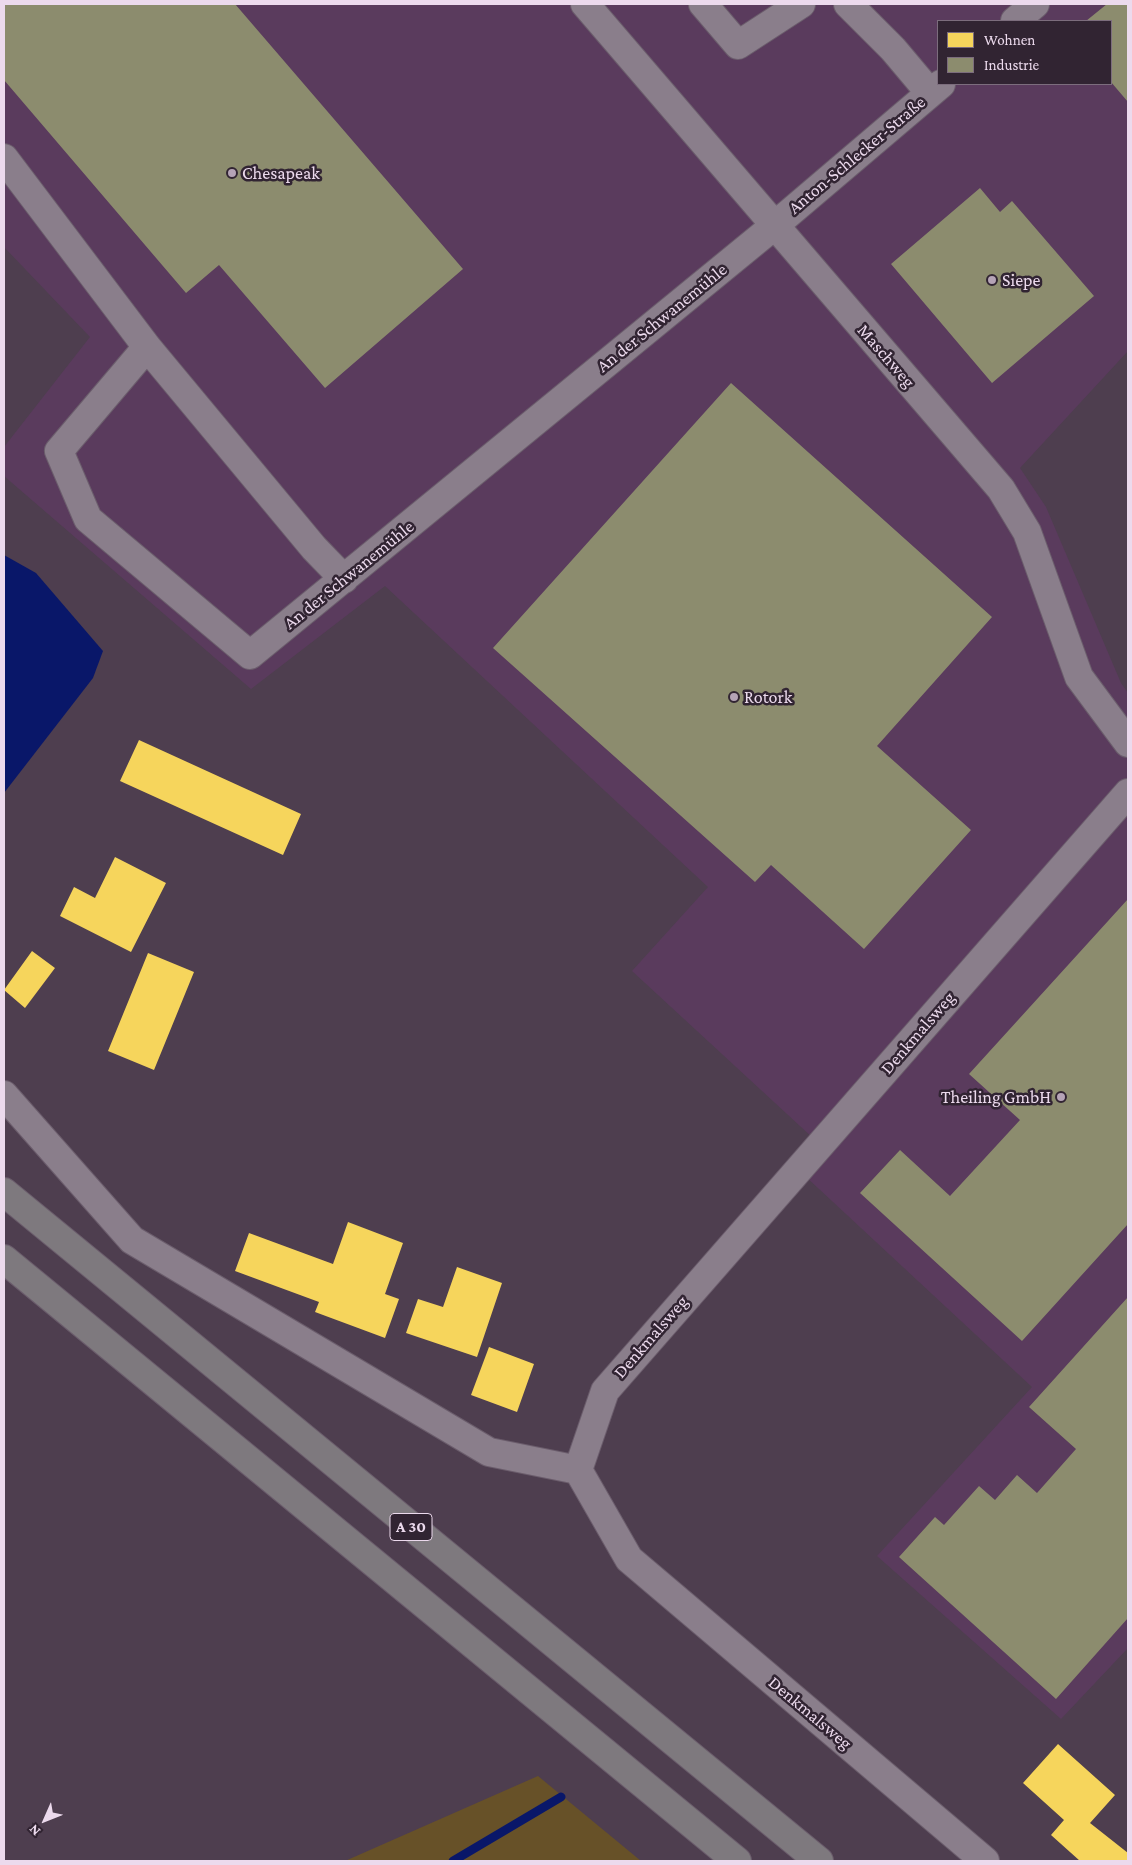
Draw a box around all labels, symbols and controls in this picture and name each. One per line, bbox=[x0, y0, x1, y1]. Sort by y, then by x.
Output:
legend bbox=[937, 20, 1112, 85]
text: Wohnen bbox=[984, 32, 1035, 48]
text: Industrie bbox=[984, 57, 1039, 73]
street label: Anton-Schlecker-Straße bbox=[784, 91, 930, 219]
place label: Chesapeak bbox=[242, 162, 320, 184]
marker: Chesapeak bbox=[226, 167, 238, 179]
street label: An der Schwanemühle bbox=[593, 259, 731, 377]
place label: Siepe bbox=[1002, 269, 1040, 291]
marker: Siepe bbox=[986, 274, 998, 286]
street label: Maschweg bbox=[853, 320, 919, 392]
street label: An der Schwanemühle bbox=[280, 516, 418, 634]
place label: Rotork bbox=[744, 686, 792, 708]
marker: Rotork bbox=[728, 691, 740, 703]
street label: Denkmalsweg bbox=[876, 987, 960, 1079]
place label: Theiling GmbH bbox=[941, 1086, 1051, 1108]
marker: Theiling GmbH bbox=[1055, 1091, 1067, 1103]
street label: Denkmalsweg bbox=[609, 1291, 693, 1383]
road number: A 30 bbox=[390, 1514, 432, 1540]
street label: Denkmalsweg bbox=[764, 1672, 856, 1754]
north arrow bbox=[20, 1795, 70, 1845]
text: N bbox=[25, 1821, 43, 1839]

